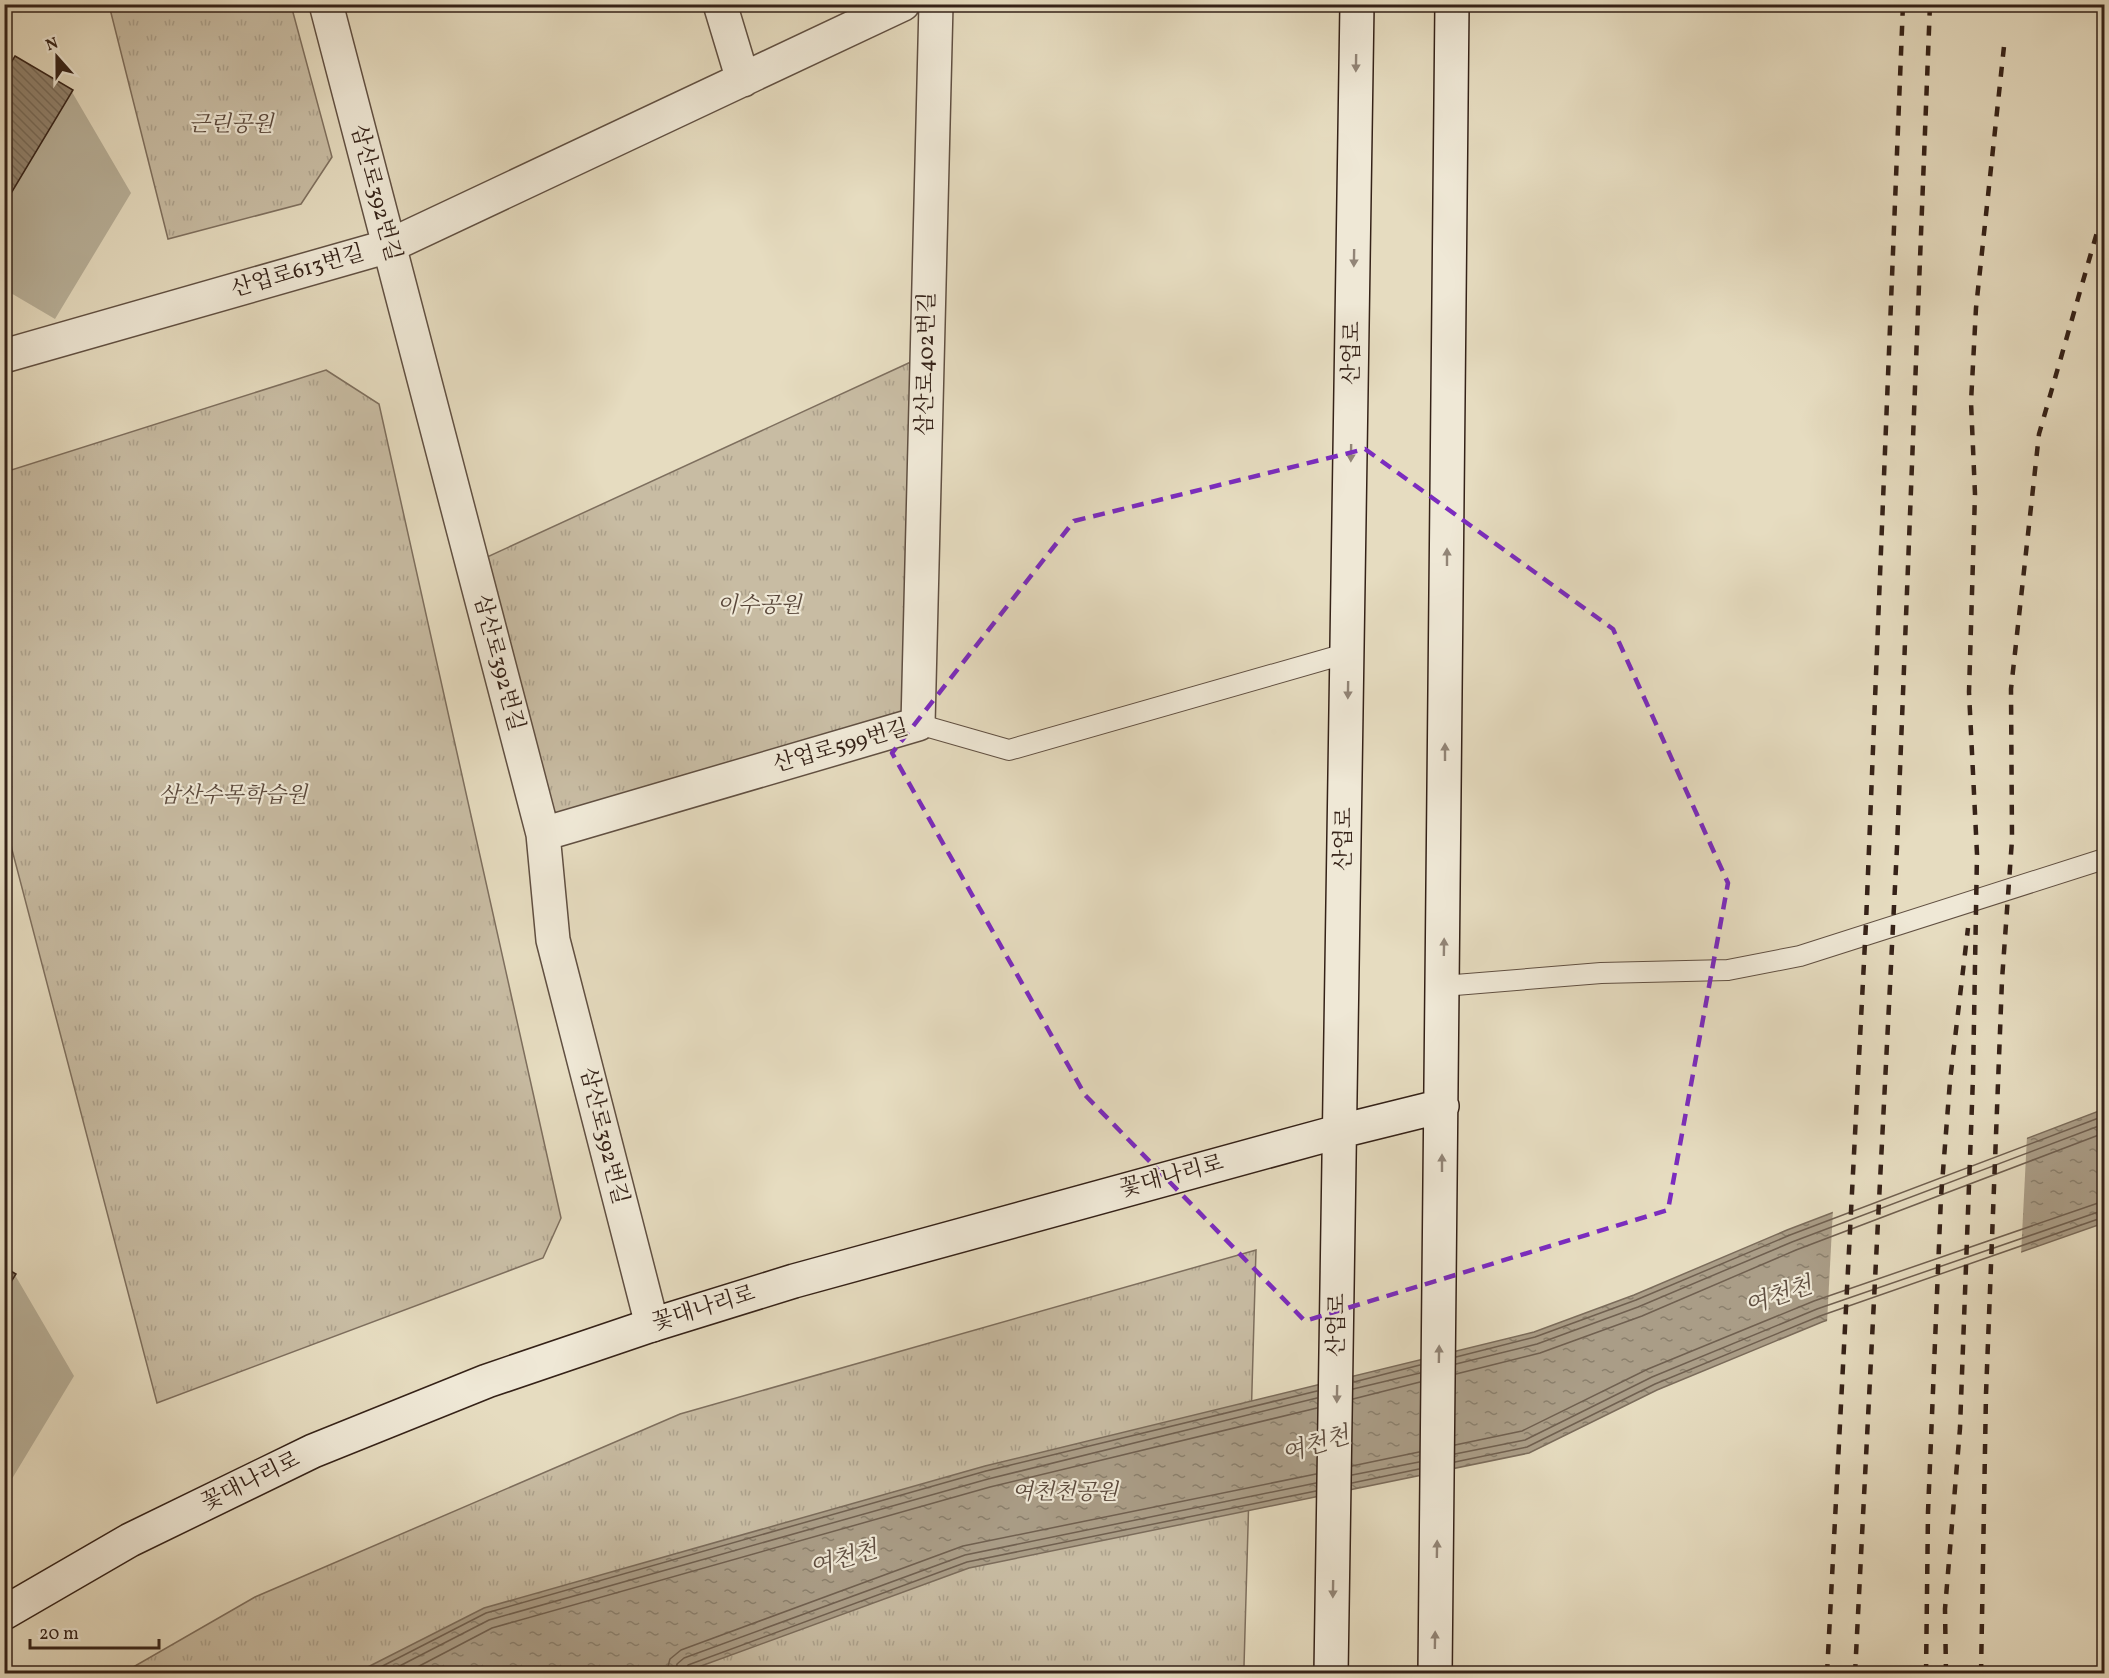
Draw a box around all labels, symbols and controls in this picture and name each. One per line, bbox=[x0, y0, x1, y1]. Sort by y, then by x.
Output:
north arrow bbox=[27, 27, 87, 87]
text: N bbox=[43, 32, 62, 57]
one-way arrow bbox=[1351, 53, 1361, 72]
park label: 근린공원 bbox=[188, 110, 275, 141]
street label: 삼산로392번길 bbox=[342, 121, 408, 265]
street label: 산업로613번길 bbox=[228, 238, 368, 306]
one-way arrow bbox=[1349, 248, 1359, 267]
street label: 삼산로402번길 bbox=[910, 292, 944, 436]
street label: 산업로 bbox=[1337, 321, 1369, 385]
one-way arrow bbox=[1346, 443, 1356, 462]
one-way arrow bbox=[1442, 548, 1452, 567]
street label: 삼산로392번길 bbox=[465, 591, 531, 735]
park label: 이수공원 bbox=[716, 591, 803, 622]
one-way arrow bbox=[1343, 680, 1352, 699]
street label: 산업로599번길 bbox=[770, 713, 912, 781]
one-way arrow bbox=[1440, 743, 1450, 762]
park label: 삼산수목학습원 bbox=[159, 781, 309, 812]
street label: 산업로 bbox=[1329, 807, 1361, 871]
one-way arrow bbox=[1439, 938, 1449, 957]
street label: 삼산로392번길 bbox=[571, 1064, 635, 1208]
street label: 꽃대나리로 bbox=[1117, 1148, 1227, 1206]
one-way arrow bbox=[1437, 1154, 1447, 1173]
water label: 여천천 bbox=[1741, 1269, 1819, 1324]
street label: 꽃대나리로 bbox=[649, 1279, 759, 1339]
street label: 산업로 bbox=[1322, 1293, 1354, 1357]
one-way arrow bbox=[1435, 1344, 1444, 1363]
one-way arrow bbox=[1332, 1384, 1341, 1403]
water label: 여천천 bbox=[1278, 1419, 1356, 1472]
street label: 꽃대나리로 bbox=[196, 1445, 306, 1519]
park label: 여천천공원 bbox=[1012, 1478, 1120, 1509]
water label: 여천천 bbox=[806, 1534, 884, 1586]
one-way arrow bbox=[1432, 1539, 1442, 1558]
one-way arrow bbox=[1328, 1579, 1337, 1598]
scale bar bbox=[30, 1612, 159, 1650]
text: 20 m bbox=[39, 1622, 79, 1647]
one-way arrow bbox=[1430, 1631, 1440, 1650]

